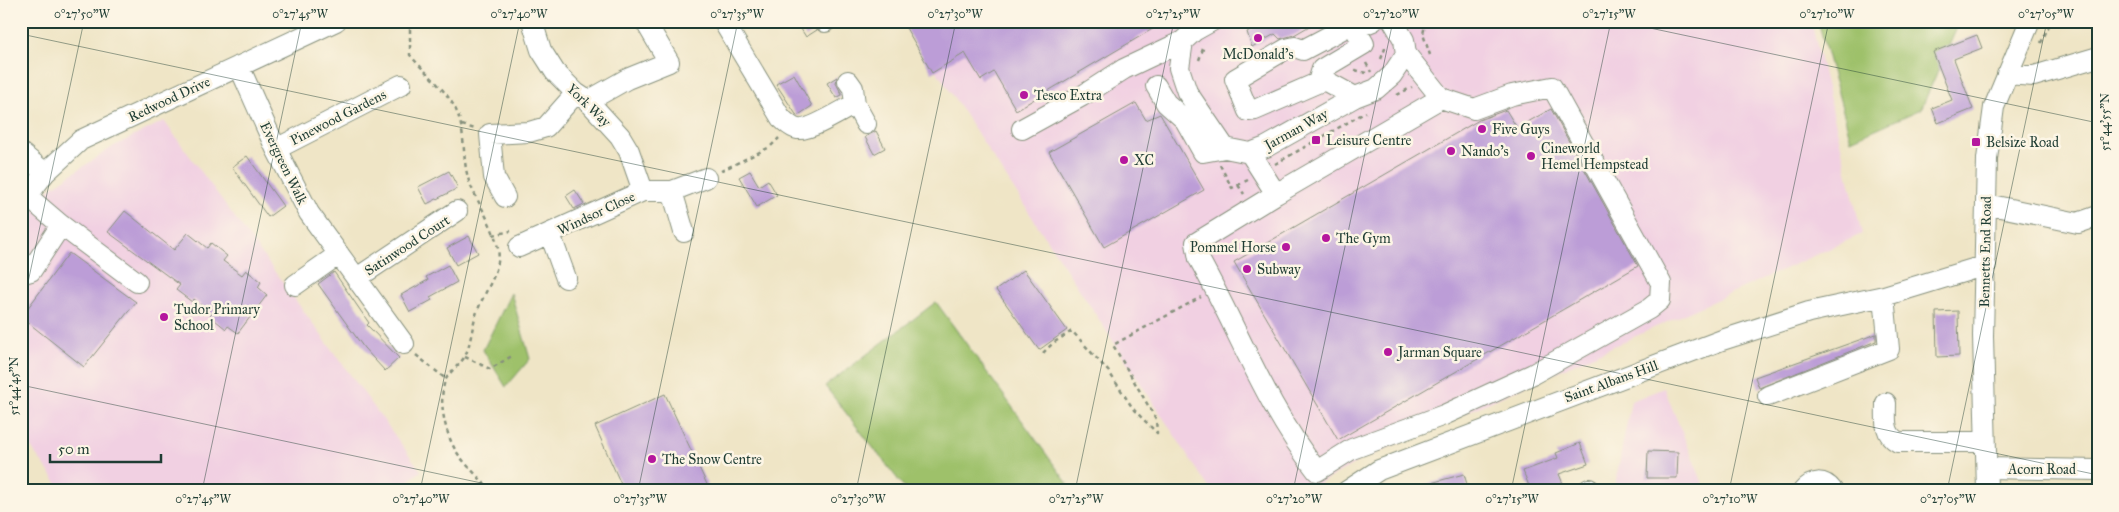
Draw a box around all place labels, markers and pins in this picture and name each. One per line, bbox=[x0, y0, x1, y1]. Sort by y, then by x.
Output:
marker: McDonald's bbox=[1252, 32, 1264, 44]
place label: McDonald's bbox=[1222, 46, 1294, 63]
place label: Tesco Extra bbox=[1034, 87, 1102, 104]
marker: Tesco Extra bbox=[1018, 89, 1030, 101]
place label: Five Guys bbox=[1492, 121, 1550, 138]
marker: Five Guys bbox=[1476, 123, 1488, 135]
place label: Leisure Centre bbox=[1326, 132, 1412, 149]
marker: Leisure Centre bbox=[1310, 134, 1322, 146]
place label: Belsize Road bbox=[1986, 134, 2059, 151]
marker: Belsize Road bbox=[1970, 136, 1982, 148]
place label: Cineworld Hemel Hempstead bbox=[1541, 140, 1649, 173]
place label: Nando's bbox=[1461, 143, 1509, 160]
marker: Nando's bbox=[1445, 145, 1457, 157]
marker: Cineworld Hemel Hempstead bbox=[1525, 150, 1537, 162]
place label: XC bbox=[1134, 152, 1154, 169]
marker: XC bbox=[1118, 154, 1130, 166]
place label: The Gym bbox=[1336, 230, 1391, 247]
marker: The Gym bbox=[1320, 232, 1332, 244]
place label: Pommel Horse bbox=[1190, 239, 1276, 256]
marker: Pommel Horse bbox=[1280, 241, 1292, 253]
place label: Subway bbox=[1257, 261, 1301, 278]
marker: Subway bbox=[1241, 263, 1253, 275]
place label: Tudor Primary School bbox=[174, 301, 260, 334]
marker: Tudor Primary School bbox=[158, 311, 170, 323]
place label: Jarman Square bbox=[1396, 344, 1482, 362]
marker: Jarman Square bbox=[1382, 346, 1394, 358]
place label: The Snow Centre bbox=[662, 451, 762, 468]
marker: The Snow Centre bbox=[646, 453, 658, 465]

